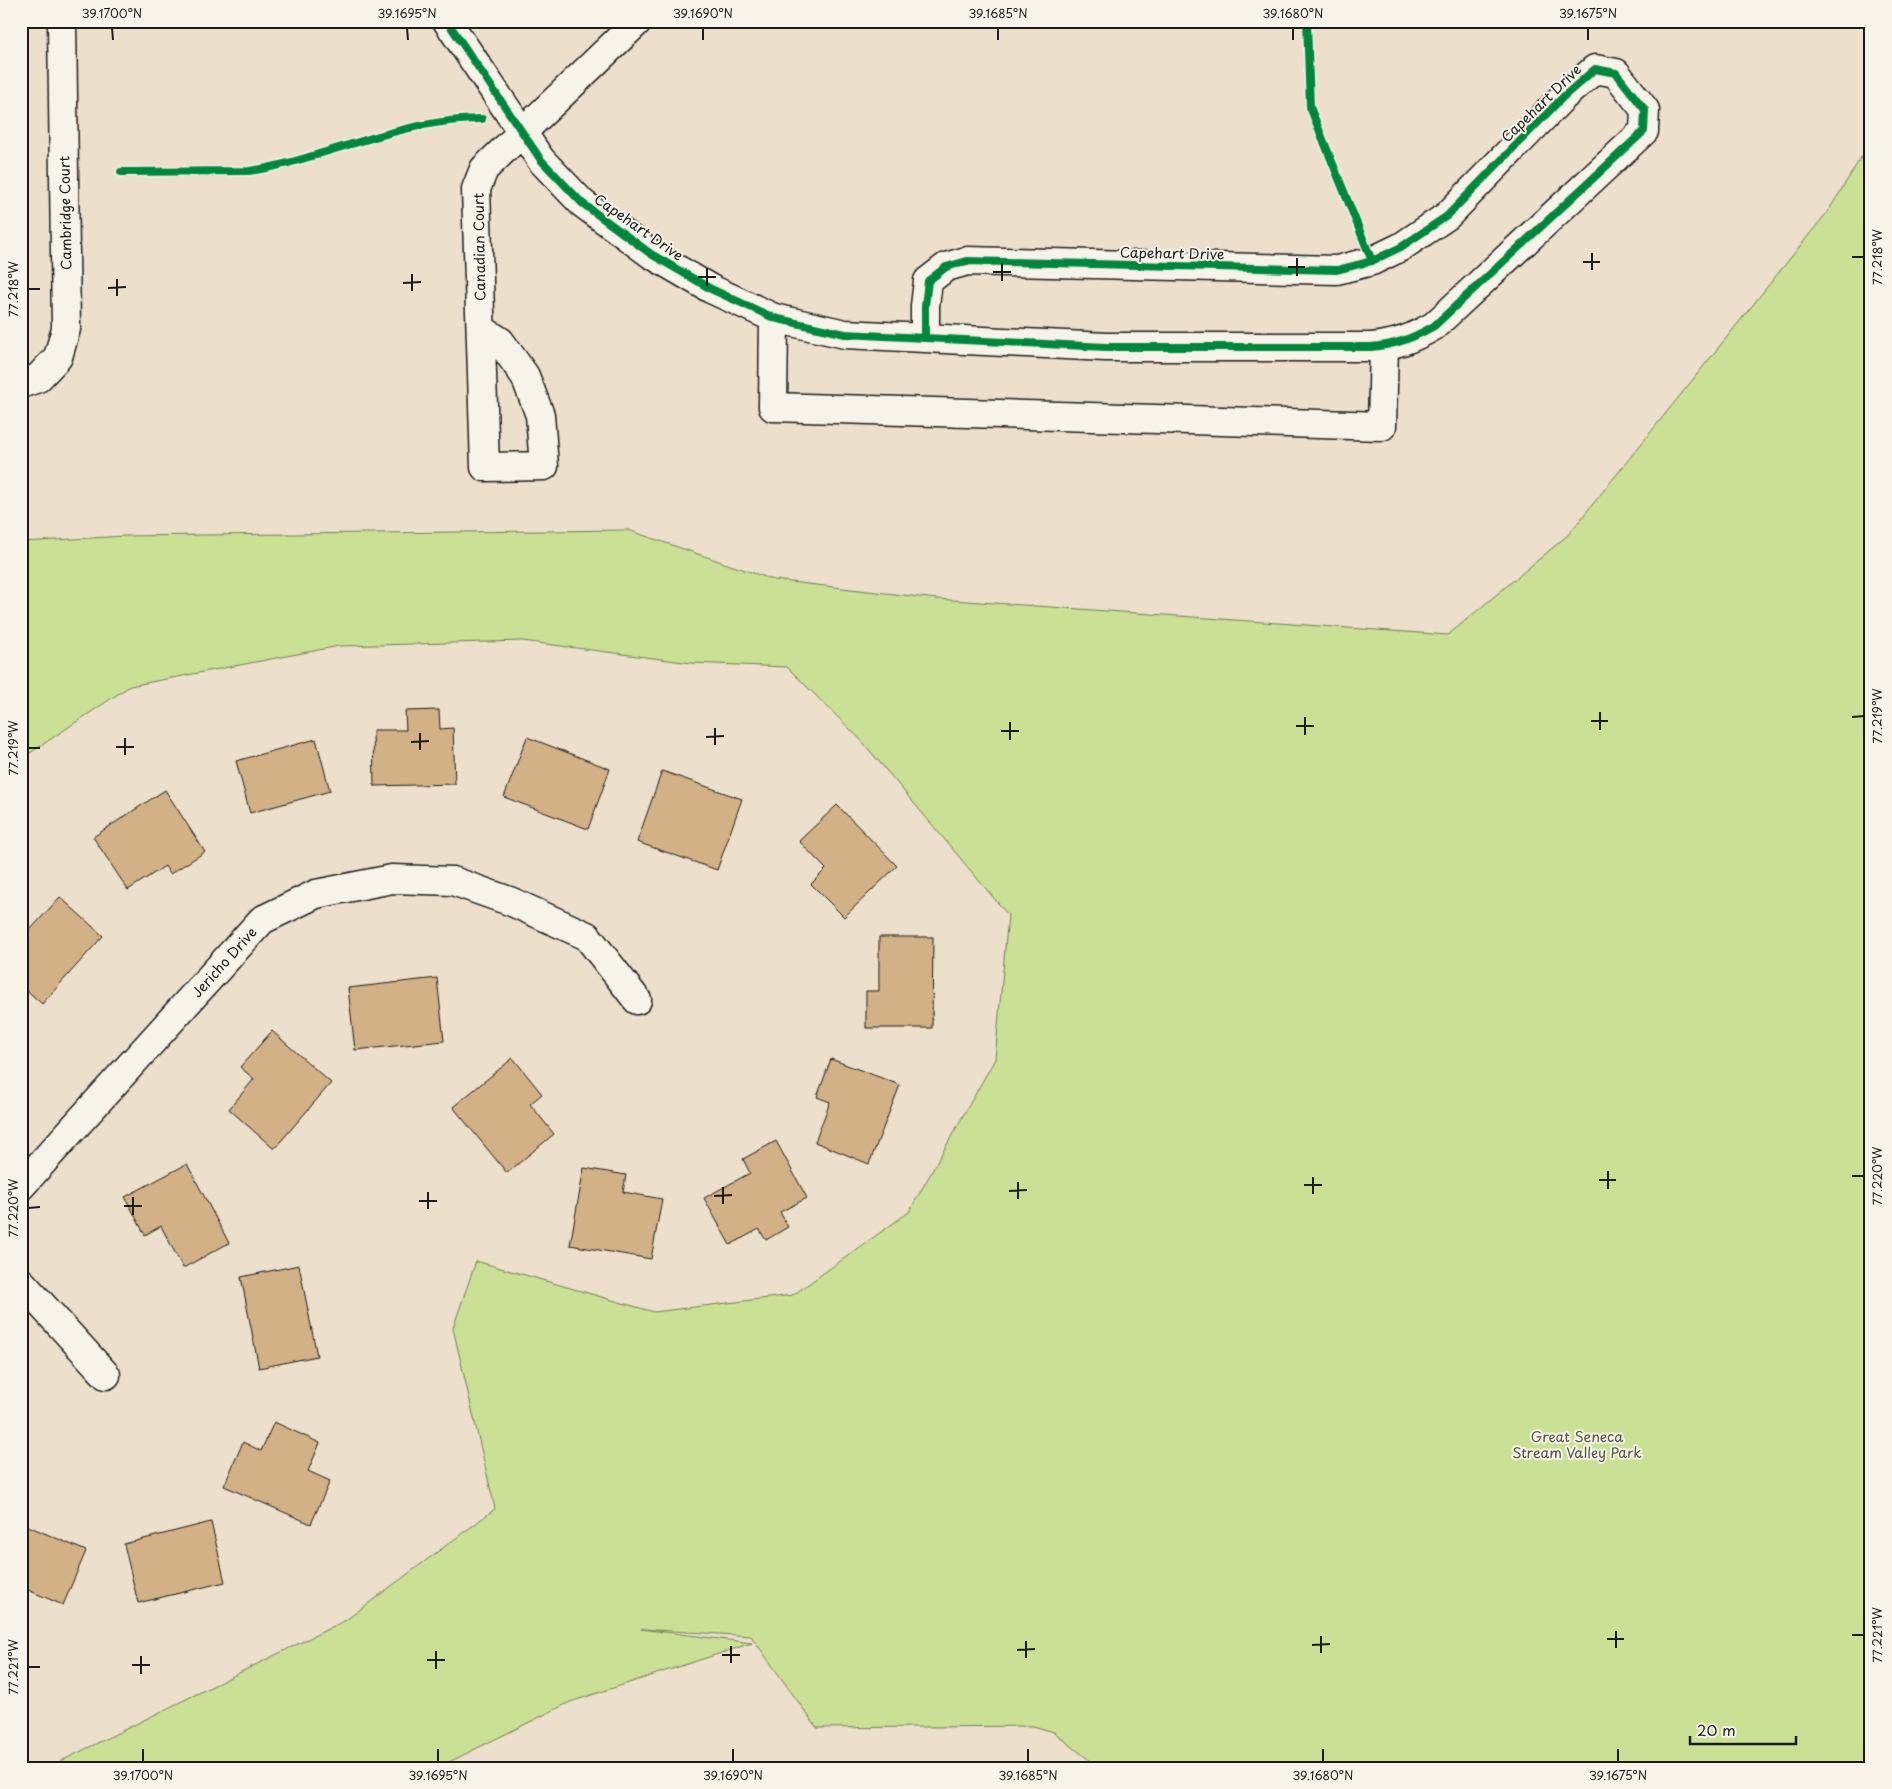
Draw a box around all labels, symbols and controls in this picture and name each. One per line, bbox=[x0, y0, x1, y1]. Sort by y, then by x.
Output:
text: 39.1700°N bbox=[82, 4, 142, 22]
text: 39.1695°N bbox=[377, 4, 437, 22]
text: 39.1690°N bbox=[673, 4, 733, 22]
text: 39.1685°N bbox=[968, 4, 1028, 22]
text: 39.1680°N bbox=[1263, 4, 1323, 22]
text: 39.1675°N bbox=[1559, 4, 1617, 22]
street label: Capehart Drive bbox=[1496, 59, 1586, 147]
street label: Cambridge Court bbox=[54, 156, 76, 270]
street label: Capehart Drive bbox=[590, 188, 688, 266]
street label: Canadian Court bbox=[468, 192, 490, 301]
text: 77.218°W bbox=[1868, 228, 1886, 285]
street label: Capehart Drive bbox=[1120, 242, 1224, 264]
text: 77.218°W bbox=[4, 260, 22, 317]
text: 77.219°W bbox=[1868, 688, 1886, 744]
text: 77.219°W bbox=[4, 720, 22, 776]
street label: Jericho Drive bbox=[187, 922, 261, 1002]
text: 77.220°W bbox=[1868, 1146, 1886, 1205]
text: 77.220°W bbox=[4, 1178, 22, 1237]
park label: Great Seneca Stream Valley Park bbox=[1512, 1426, 1642, 1463]
text: 77.221°W bbox=[1868, 1607, 1886, 1663]
text: 77.221°W bbox=[4, 1639, 22, 1695]
scale bar bbox=[1690, 1714, 1796, 1746]
text: 20 m bbox=[1697, 1718, 1736, 1741]
text: 39.1700°N bbox=[113, 1766, 173, 1784]
text: 39.1695°N bbox=[408, 1766, 468, 1784]
text: 39.1690°N bbox=[703, 1766, 763, 1784]
text: 39.1685°N bbox=[998, 1766, 1058, 1784]
text: 39.1680°N bbox=[1293, 1766, 1353, 1784]
text: 39.1675°N bbox=[1589, 1766, 1647, 1784]

